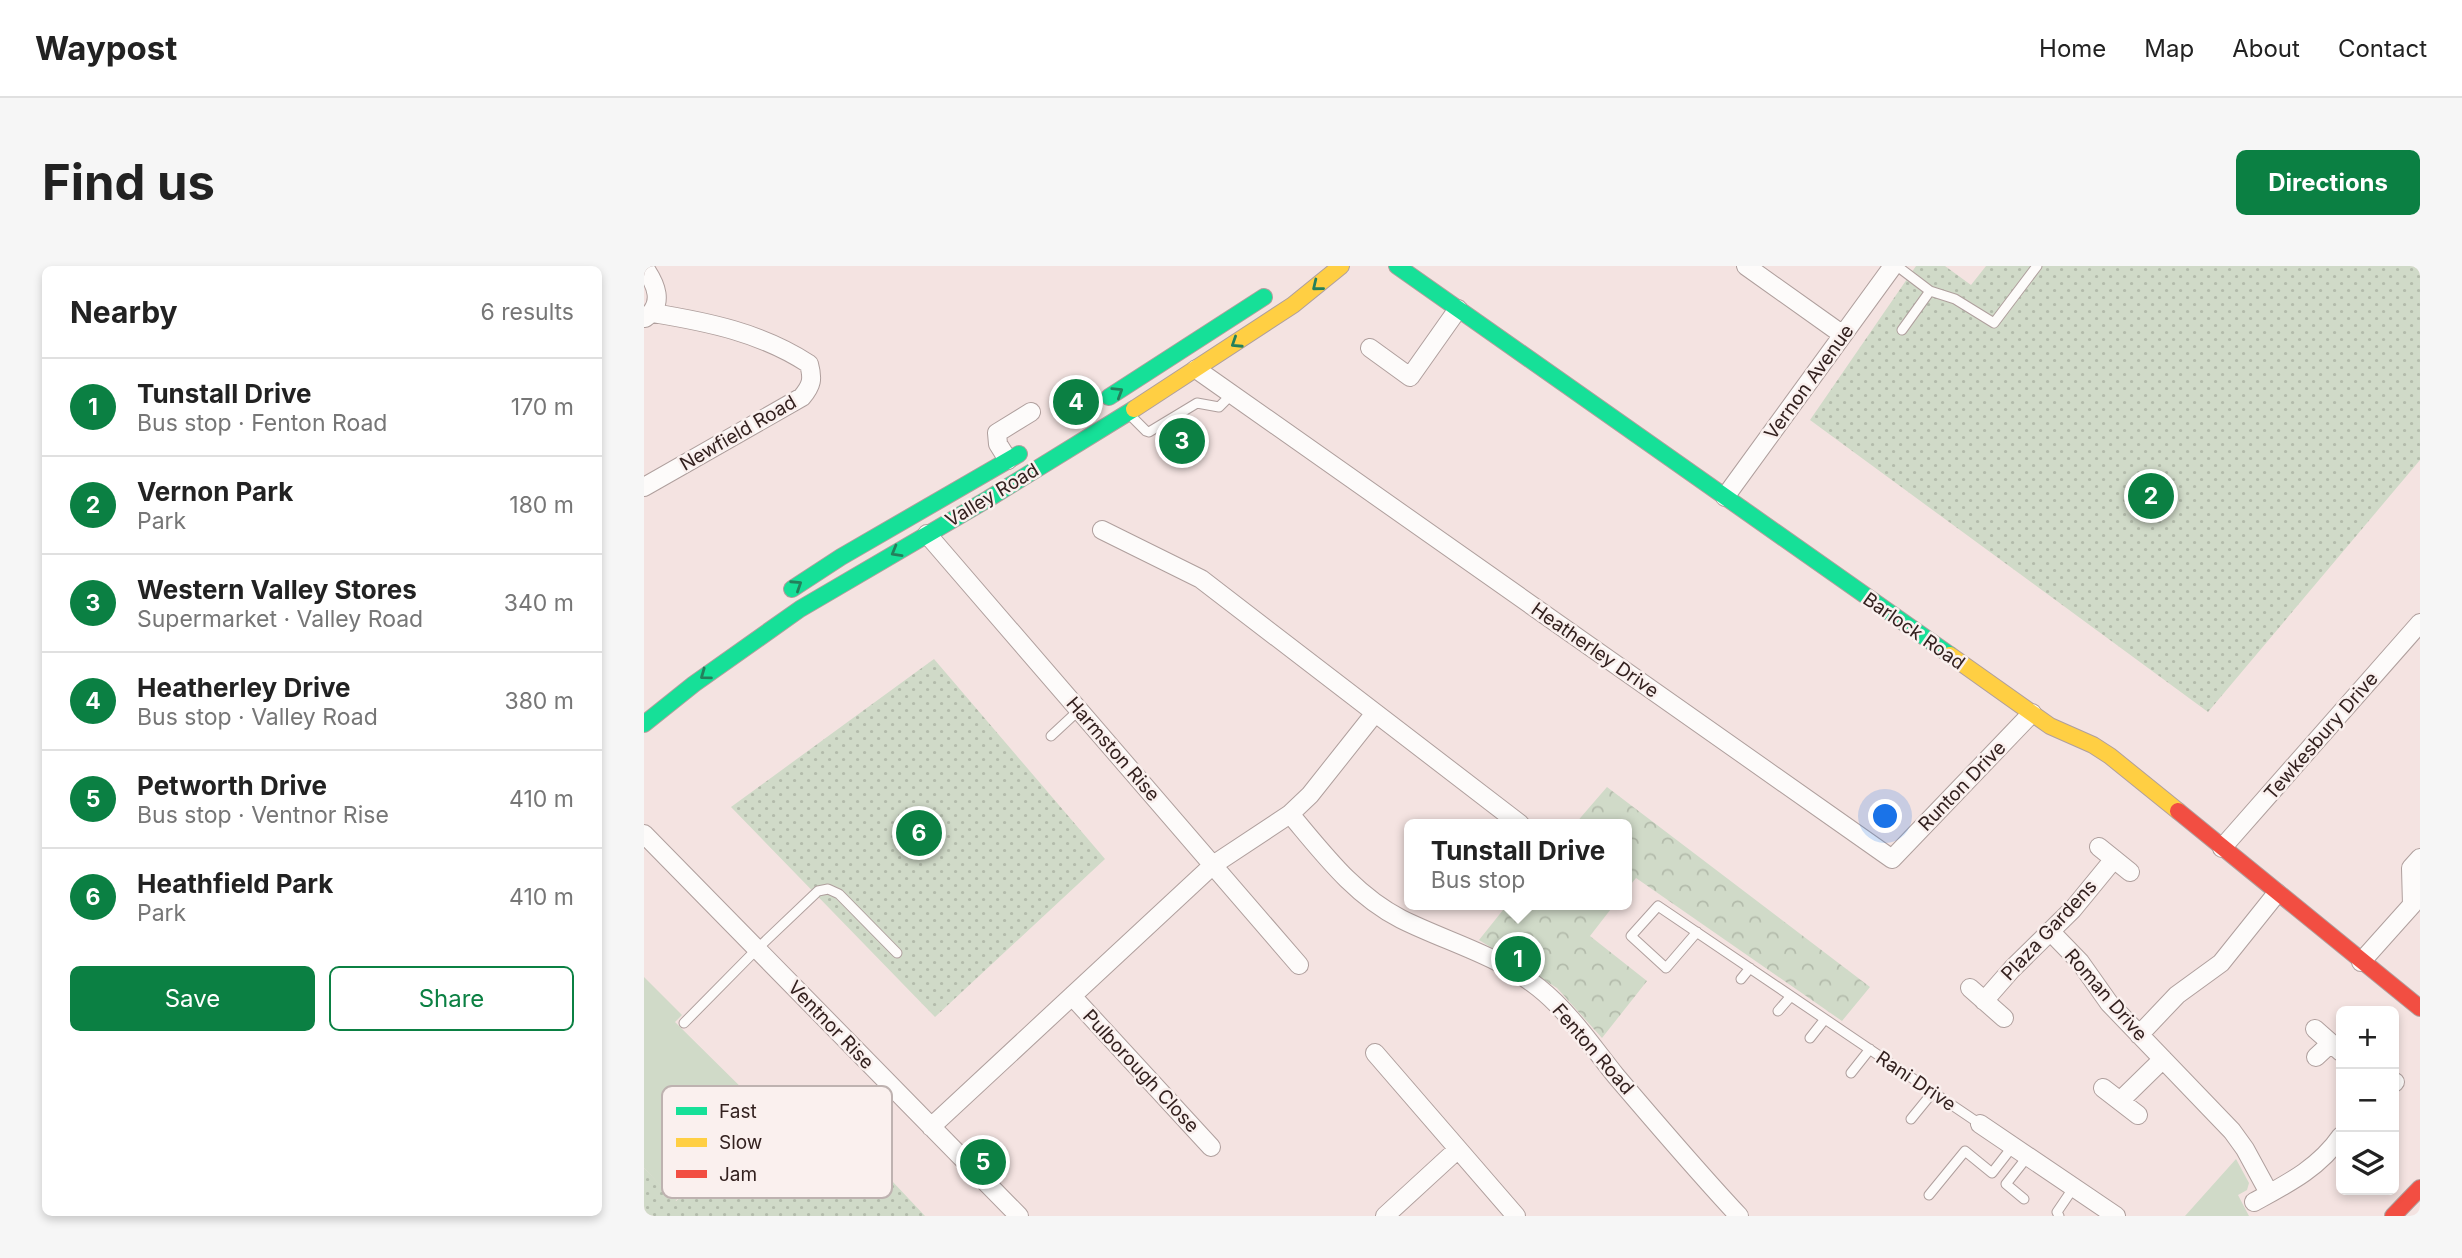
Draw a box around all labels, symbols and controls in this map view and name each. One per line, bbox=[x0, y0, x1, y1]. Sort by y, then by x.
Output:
text: Waypost bbox=[35, 28, 177, 68]
text: Home bbox=[2039, 34, 2106, 63]
text: Map bbox=[2144, 34, 2194, 63]
text: About bbox=[2232, 34, 2300, 63]
text: Contact bbox=[2338, 34, 2427, 63]
button: Directions bbox=[2236, 150, 2420, 215]
text: Find us bbox=[42, 153, 215, 212]
one-way arrow bbox=[1313, 277, 1325, 290]
text: Nearby bbox=[70, 294, 178, 330]
text: 6 results bbox=[480, 298, 574, 326]
street label: Vernon Avenue bbox=[1760, 320, 1858, 444]
one-way arrow bbox=[1231, 335, 1244, 348]
pin: 4 bbox=[1053, 376, 1099, 428]
text: Tunstall Drive bbox=[137, 378, 312, 409]
one-way arrow bbox=[1110, 387, 1123, 400]
street label: Newfield Road bbox=[676, 390, 800, 476]
text: 1 bbox=[88, 393, 98, 421]
text: 170 m bbox=[511, 393, 574, 421]
text: Bus stop · Fenton Road bbox=[137, 409, 387, 437]
pin: 3 bbox=[1159, 415, 1205, 467]
street label: Valley Road bbox=[941, 458, 1043, 532]
pin: 2 bbox=[2128, 470, 2174, 522]
text: Vernon Park bbox=[137, 476, 293, 507]
text: 2 bbox=[86, 491, 100, 519]
text: 180 m bbox=[509, 491, 574, 519]
text: Park bbox=[137, 507, 186, 535]
one-way arrow bbox=[891, 544, 903, 557]
text: Western Valley Stores bbox=[137, 574, 417, 605]
one-way arrow bbox=[789, 581, 802, 594]
street label: Barlock Road bbox=[1859, 587, 1969, 675]
text: 3 bbox=[86, 589, 100, 617]
text: 340 m bbox=[504, 589, 574, 617]
street label: Heatherley Drive bbox=[1527, 597, 1663, 703]
text: Supermarket · Valley Road bbox=[137, 605, 423, 633]
one-way arrow bbox=[701, 667, 713, 680]
street label: Tewkesbury Drive bbox=[2259, 667, 2383, 805]
text: Heatherley Drive bbox=[137, 672, 351, 703]
text: 4 bbox=[85, 687, 101, 715]
text: 380 m bbox=[504, 687, 574, 715]
street label: Harmston Rise bbox=[1061, 692, 1165, 806]
text: Bus stop · Valley Road bbox=[137, 703, 378, 731]
street label: Runton Drive bbox=[1913, 736, 2011, 836]
text: Petworth Drive bbox=[137, 770, 327, 801]
text: 5 bbox=[86, 785, 100, 813]
text: 410 m bbox=[509, 785, 574, 813]
your location bbox=[1868, 799, 1902, 833]
text: Bus stop · Ventnor Rise bbox=[137, 801, 389, 829]
pin: 6 bbox=[896, 807, 942, 859]
popup bbox=[1404, 819, 1632, 910]
text: Tunstall Drive bbox=[1431, 835, 1605, 866]
text: Bus stop bbox=[1431, 866, 1525, 894]
text: Heathfield Park bbox=[137, 868, 333, 899]
street label: Plaza Gardens bbox=[1996, 875, 2102, 985]
text: 6 bbox=[86, 883, 100, 911]
text: 410 m bbox=[509, 883, 574, 911]
text: Park bbox=[137, 899, 186, 927]
pin: 1 bbox=[1495, 933, 1541, 985]
street label: Roman Drive bbox=[2060, 944, 2152, 1046]
button: Save bbox=[70, 966, 315, 1031]
button: Share bbox=[329, 966, 574, 1031]
street label: Ventnor Rise bbox=[783, 976, 879, 1074]
street label: Fenton Road bbox=[1547, 999, 1639, 1099]
street label: Pulborough Close bbox=[1078, 1005, 1204, 1137]
map controls bbox=[2336, 1006, 2399, 1195]
button: + bbox=[2336, 1006, 2399, 1069]
street label: Rani Drive bbox=[1872, 1046, 1960, 1116]
button: − bbox=[2336, 1069, 2399, 1132]
legend bbox=[662, 1086, 892, 1198]
text: Fast bbox=[719, 1100, 757, 1123]
text: Slow bbox=[719, 1131, 762, 1154]
button: layers bbox=[2336, 1132, 2399, 1195]
pin: 5 bbox=[960, 1136, 1006, 1188]
text: Jam bbox=[719, 1163, 757, 1186]

